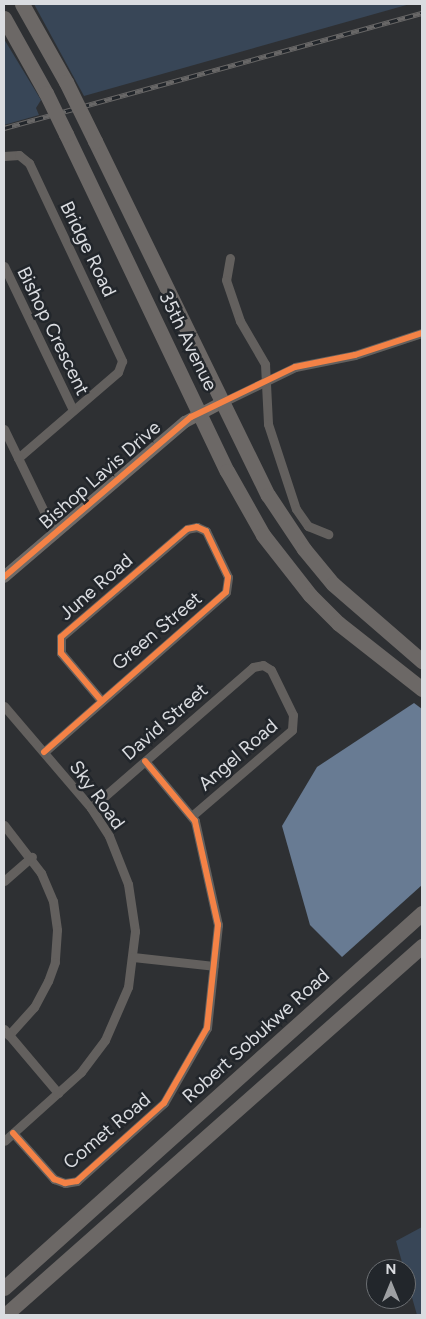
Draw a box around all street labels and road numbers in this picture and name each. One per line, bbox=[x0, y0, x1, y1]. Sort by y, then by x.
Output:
street label: Bridge Road bbox=[55, 197, 121, 301]
street label: Bishop Crescent bbox=[12, 263, 94, 399]
street label: 35th Avenue bbox=[154, 287, 222, 395]
street label: Bishop Lavis Drive bbox=[35, 416, 165, 534]
street label: June Road bbox=[55, 549, 137, 625]
street label: Green Street bbox=[107, 587, 207, 675]
street label: David Street bbox=[118, 679, 212, 765]
street label: Angel Road bbox=[194, 714, 282, 796]
street label: Sky Road bbox=[64, 756, 130, 834]
street label: Robert Sobukwe Road bbox=[178, 964, 334, 1108]
street label: Comet Road bbox=[59, 1088, 155, 1174]

